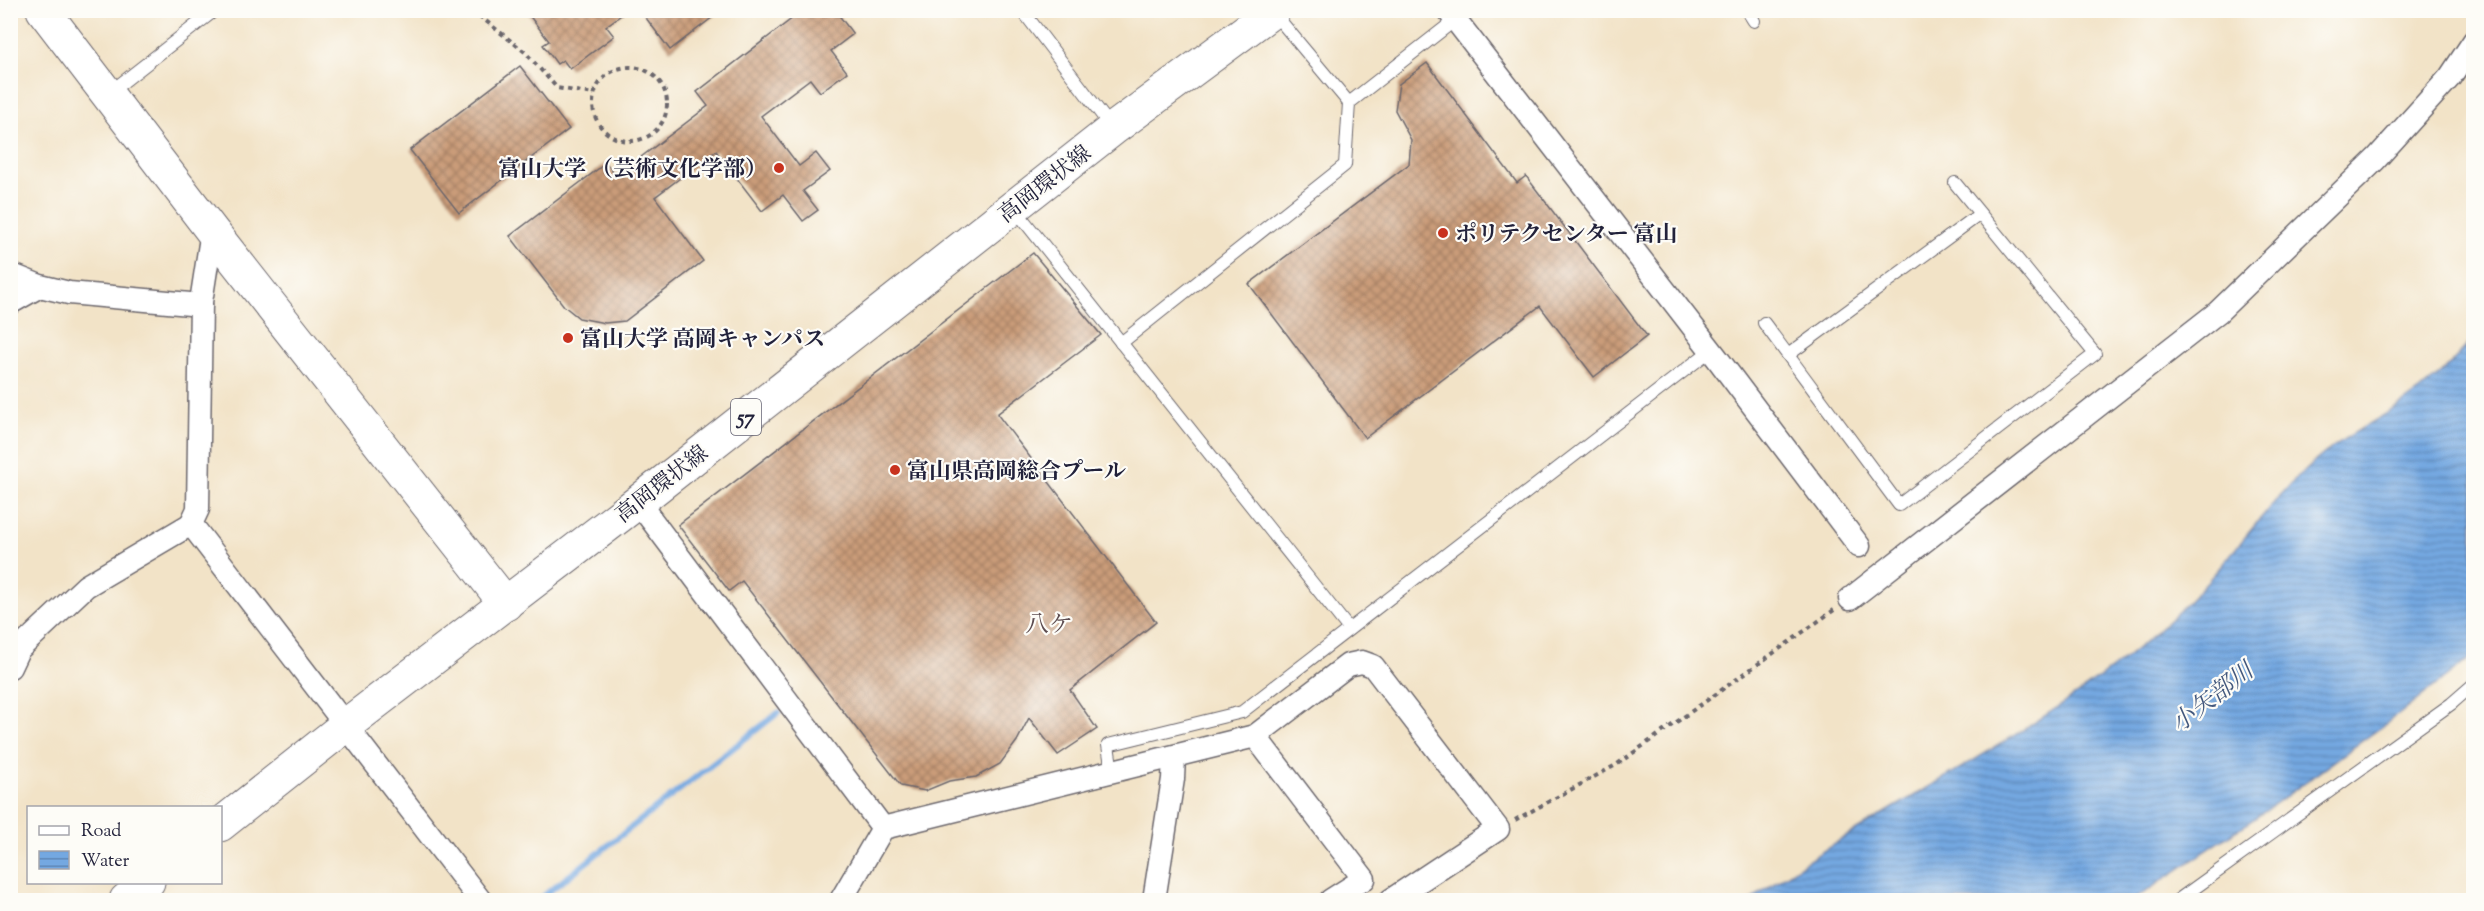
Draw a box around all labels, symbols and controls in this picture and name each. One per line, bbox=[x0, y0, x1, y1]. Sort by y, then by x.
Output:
street label: 高岡環状線 bbox=[993, 139, 1099, 232]
place label: 富山大学 （芸術文化学部） bbox=[498, 155, 767, 187]
marker: 富山大学 （芸術文化学部） bbox=[772, 161, 786, 175]
place label: ポリテクセンター 富山 bbox=[1455, 220, 1678, 252]
marker: ポリテクセンター 富山 bbox=[1436, 226, 1450, 240]
place label: 富山大学 高岡キャンパス bbox=[580, 325, 825, 357]
marker: 富山大学 高岡キャンパス bbox=[561, 331, 575, 345]
road number: 57 bbox=[731, 399, 761, 435]
street label: 高岡環状線 bbox=[610, 439, 716, 532]
place label: 富山県高岡総合プール bbox=[907, 457, 1126, 489]
marker: 富山県高岡総合プール bbox=[888, 463, 902, 477]
district label: 八ケ bbox=[1025, 609, 1073, 643]
water label: 小矢部川 bbox=[2165, 654, 2264, 742]
legend bbox=[27, 806, 222, 884]
text: Road bbox=[81, 819, 121, 845]
text: Water bbox=[81, 849, 130, 875]

